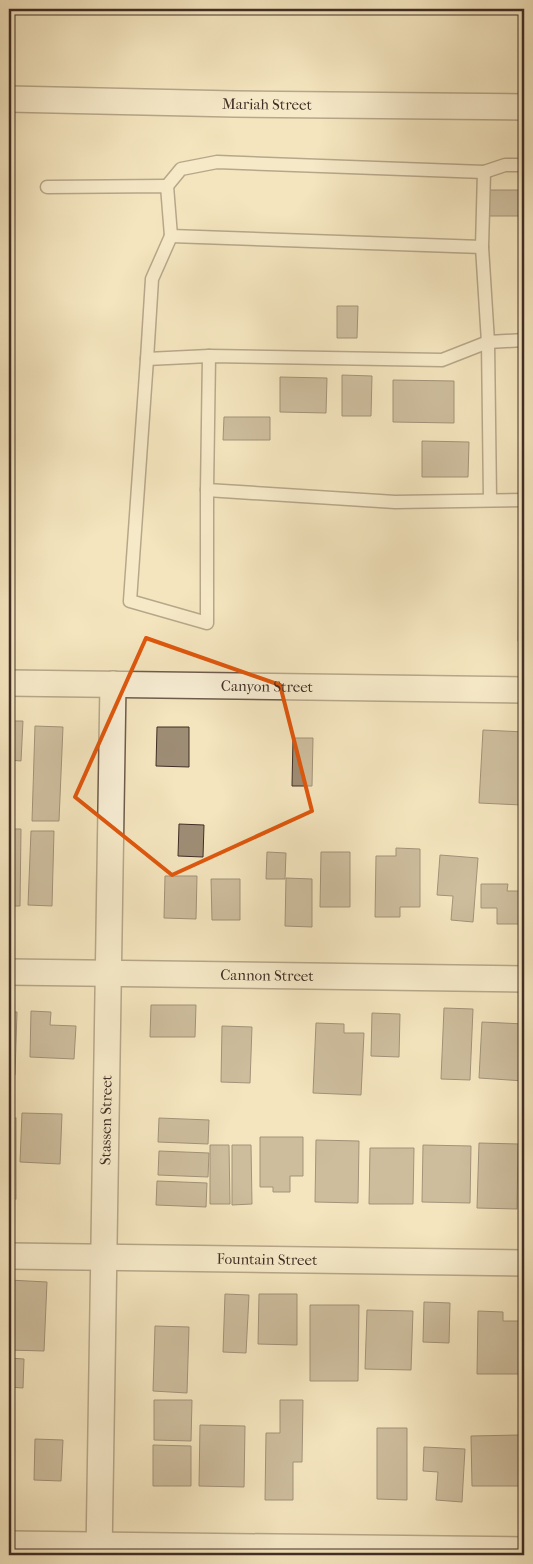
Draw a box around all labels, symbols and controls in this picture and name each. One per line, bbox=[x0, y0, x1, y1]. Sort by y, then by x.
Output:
street label: Mariah Street bbox=[222, 95, 313, 114]
street label: Canyon Street bbox=[221, 677, 314, 696]
street label: Cannon Street bbox=[220, 966, 314, 985]
street label: Stassen Street bbox=[96, 1074, 116, 1165]
street label: Fountain Street bbox=[216, 1250, 318, 1269]

